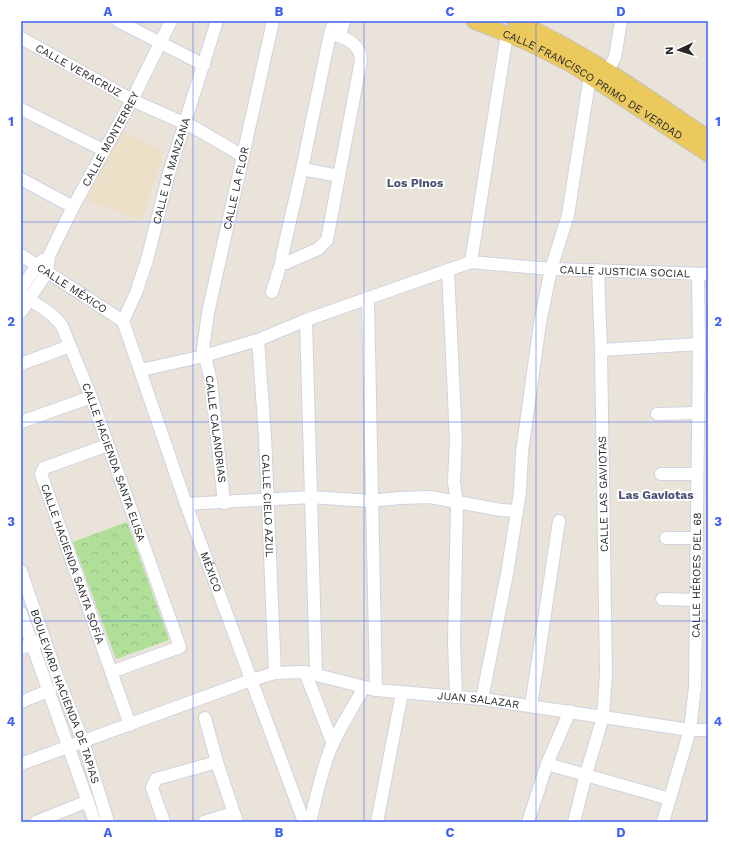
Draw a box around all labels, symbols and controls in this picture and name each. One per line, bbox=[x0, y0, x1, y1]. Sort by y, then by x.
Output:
text: A bbox=[104, 4, 113, 19]
text: B bbox=[275, 4, 284, 19]
text: C bbox=[446, 4, 455, 19]
text: D bbox=[616, 4, 626, 19]
street label: CALLE FRANCISCO PRIMO DE VERDAD bbox=[499, 27, 685, 143]
north arrow bbox=[659, 30, 699, 70]
street label: CALLE VERACRUZ bbox=[33, 41, 124, 100]
street label: CALLE MONTERREY bbox=[80, 89, 142, 189]
text: 1 bbox=[8, 114, 14, 129]
text: 1 bbox=[715, 114, 721, 129]
street label: CALLE LA MANZANA bbox=[150, 116, 193, 226]
street label: CALLE LA FLOR bbox=[221, 146, 252, 231]
district label: Los Pinos bbox=[387, 176, 444, 190]
street label: CALLE MÉXICO bbox=[34, 261, 109, 316]
street label: CALLE JUSTICIA SOCIAL bbox=[559, 263, 691, 280]
text: 2 bbox=[7, 314, 15, 329]
text: 2 bbox=[714, 314, 722, 329]
street label: CALLE CALANDRIAS bbox=[202, 375, 229, 484]
street label: CALLE HACIENDA SANTA ELISA bbox=[79, 381, 148, 543]
street label: CALLE LAS GAVIOTAS bbox=[596, 436, 611, 552]
street label: CALLE CIELO AZUL bbox=[259, 454, 276, 558]
street label: CALLE HACIENDA SANTA SOFÍA bbox=[38, 482, 107, 646]
district label: Las Gaviotas bbox=[618, 488, 694, 502]
street label: CALLE HÉROES DEL 68 bbox=[689, 512, 704, 638]
text: 3 bbox=[7, 514, 15, 529]
text: 3 bbox=[714, 514, 722, 529]
street label: MÉXICO bbox=[197, 550, 224, 594]
street label: BOULEVARD HACIENDA DE TAPIAS bbox=[28, 608, 102, 785]
street label: JUAN SALAZAR bbox=[437, 689, 520, 711]
text: 4 bbox=[7, 714, 16, 729]
text: 4 bbox=[714, 714, 723, 729]
text: A bbox=[104, 825, 113, 840]
text: B bbox=[275, 825, 284, 840]
text: C bbox=[446, 825, 455, 840]
text: D bbox=[616, 825, 626, 840]

